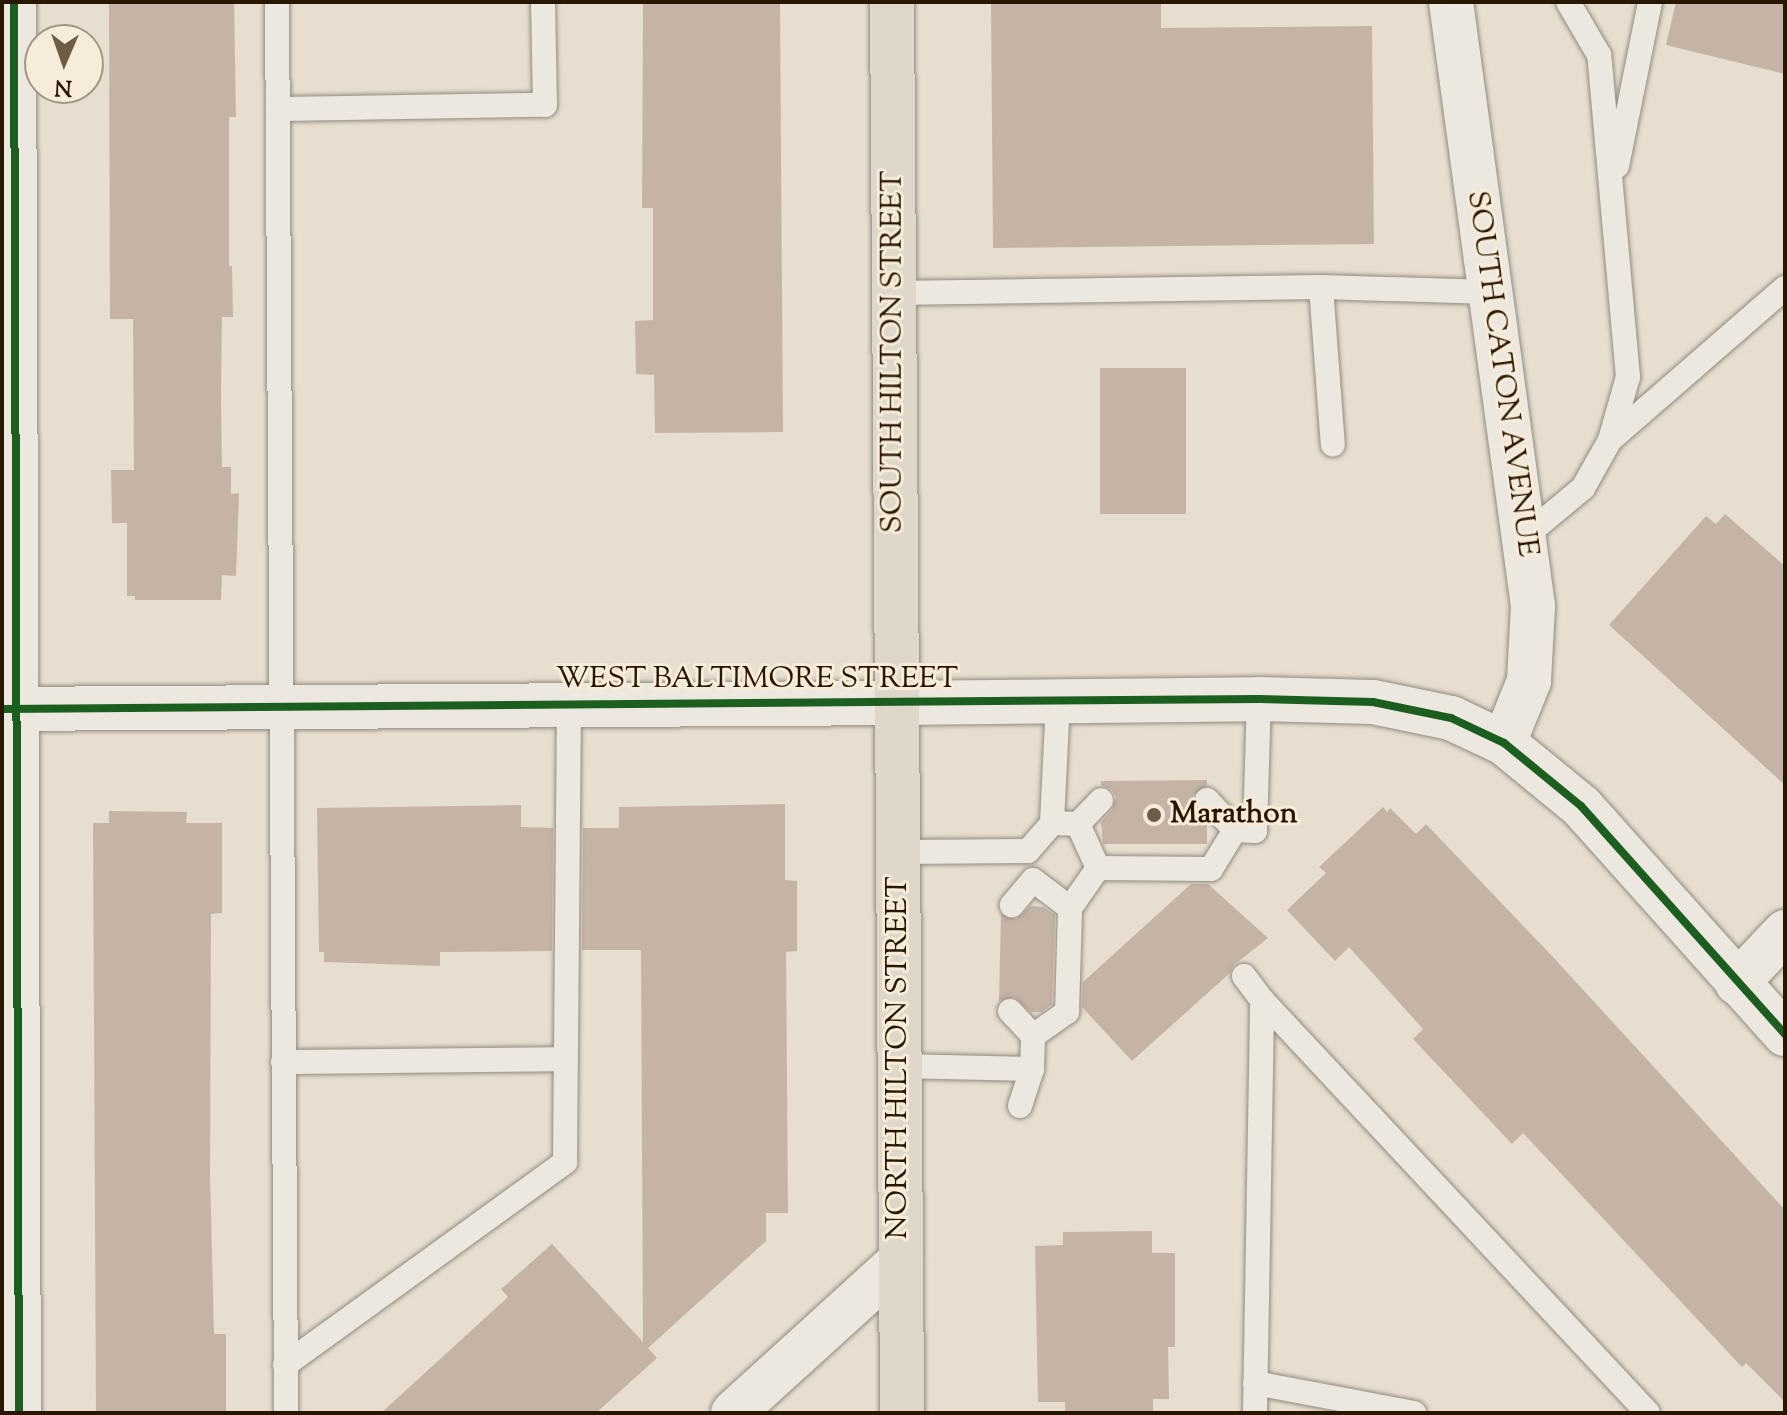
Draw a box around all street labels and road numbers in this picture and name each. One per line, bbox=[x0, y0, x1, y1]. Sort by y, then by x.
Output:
street label: SOUTH HILTON STREET bbox=[876, 171, 912, 533]
street label: SOUTH CATON AVENUE bbox=[1457, 189, 1545, 559]
street label: WEST BALTIMORE STREET bbox=[556, 662, 958, 698]
street label: NORTH HILTON STREET bbox=[881, 876, 917, 1240]

